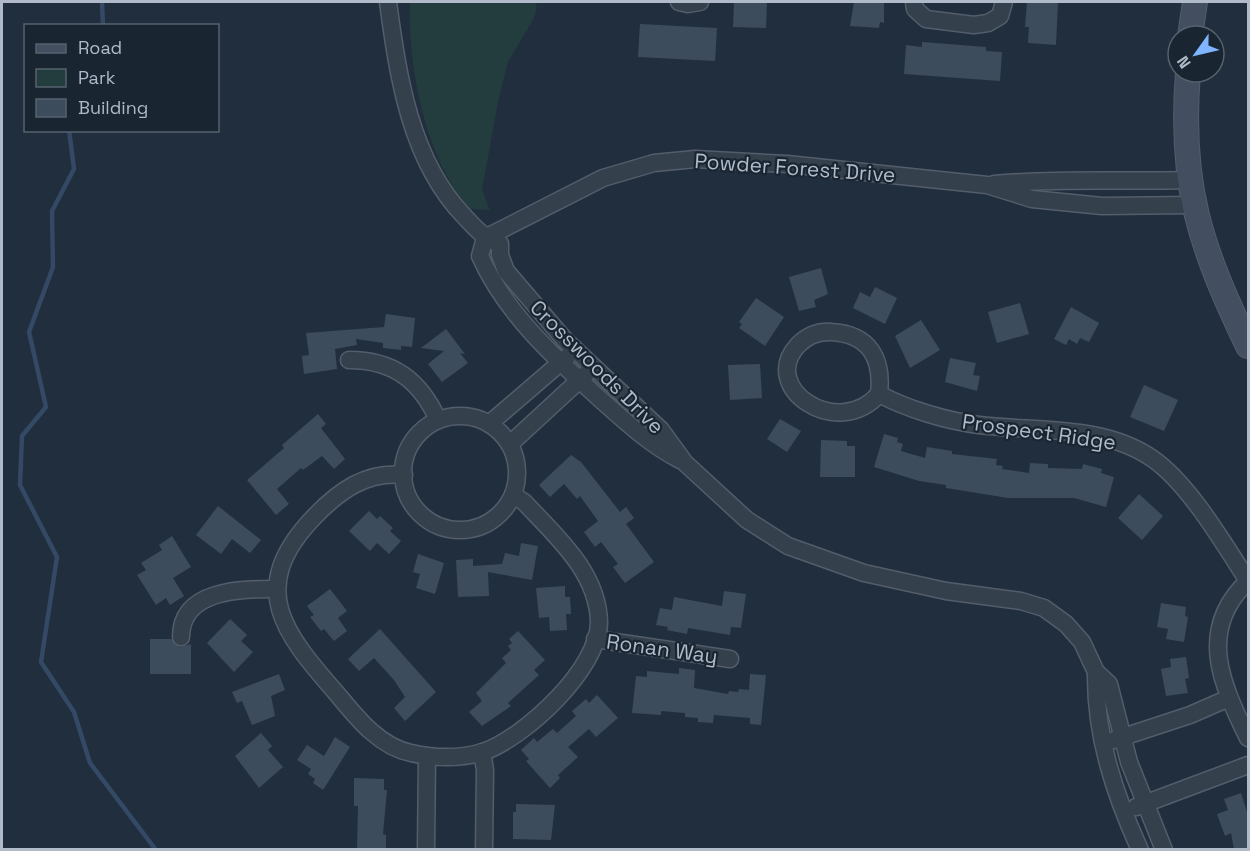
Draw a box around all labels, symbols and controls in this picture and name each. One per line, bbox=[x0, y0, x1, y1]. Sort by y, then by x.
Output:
legend bbox=[24, 24, 219, 132]
north arrow bbox=[1166, 24, 1226, 84]
text: Road bbox=[78, 36, 122, 59]
text: N bbox=[1172, 52, 1196, 72]
text: Park bbox=[78, 66, 116, 89]
text: Building bbox=[78, 96, 148, 119]
street label: Powder Forest Drive bbox=[694, 147, 896, 188]
street label: Crosswoods Drive bbox=[525, 294, 670, 439]
street label: Prospect Ridge bbox=[960, 407, 1118, 456]
street label: Ronan Way bbox=[605, 627, 719, 670]

